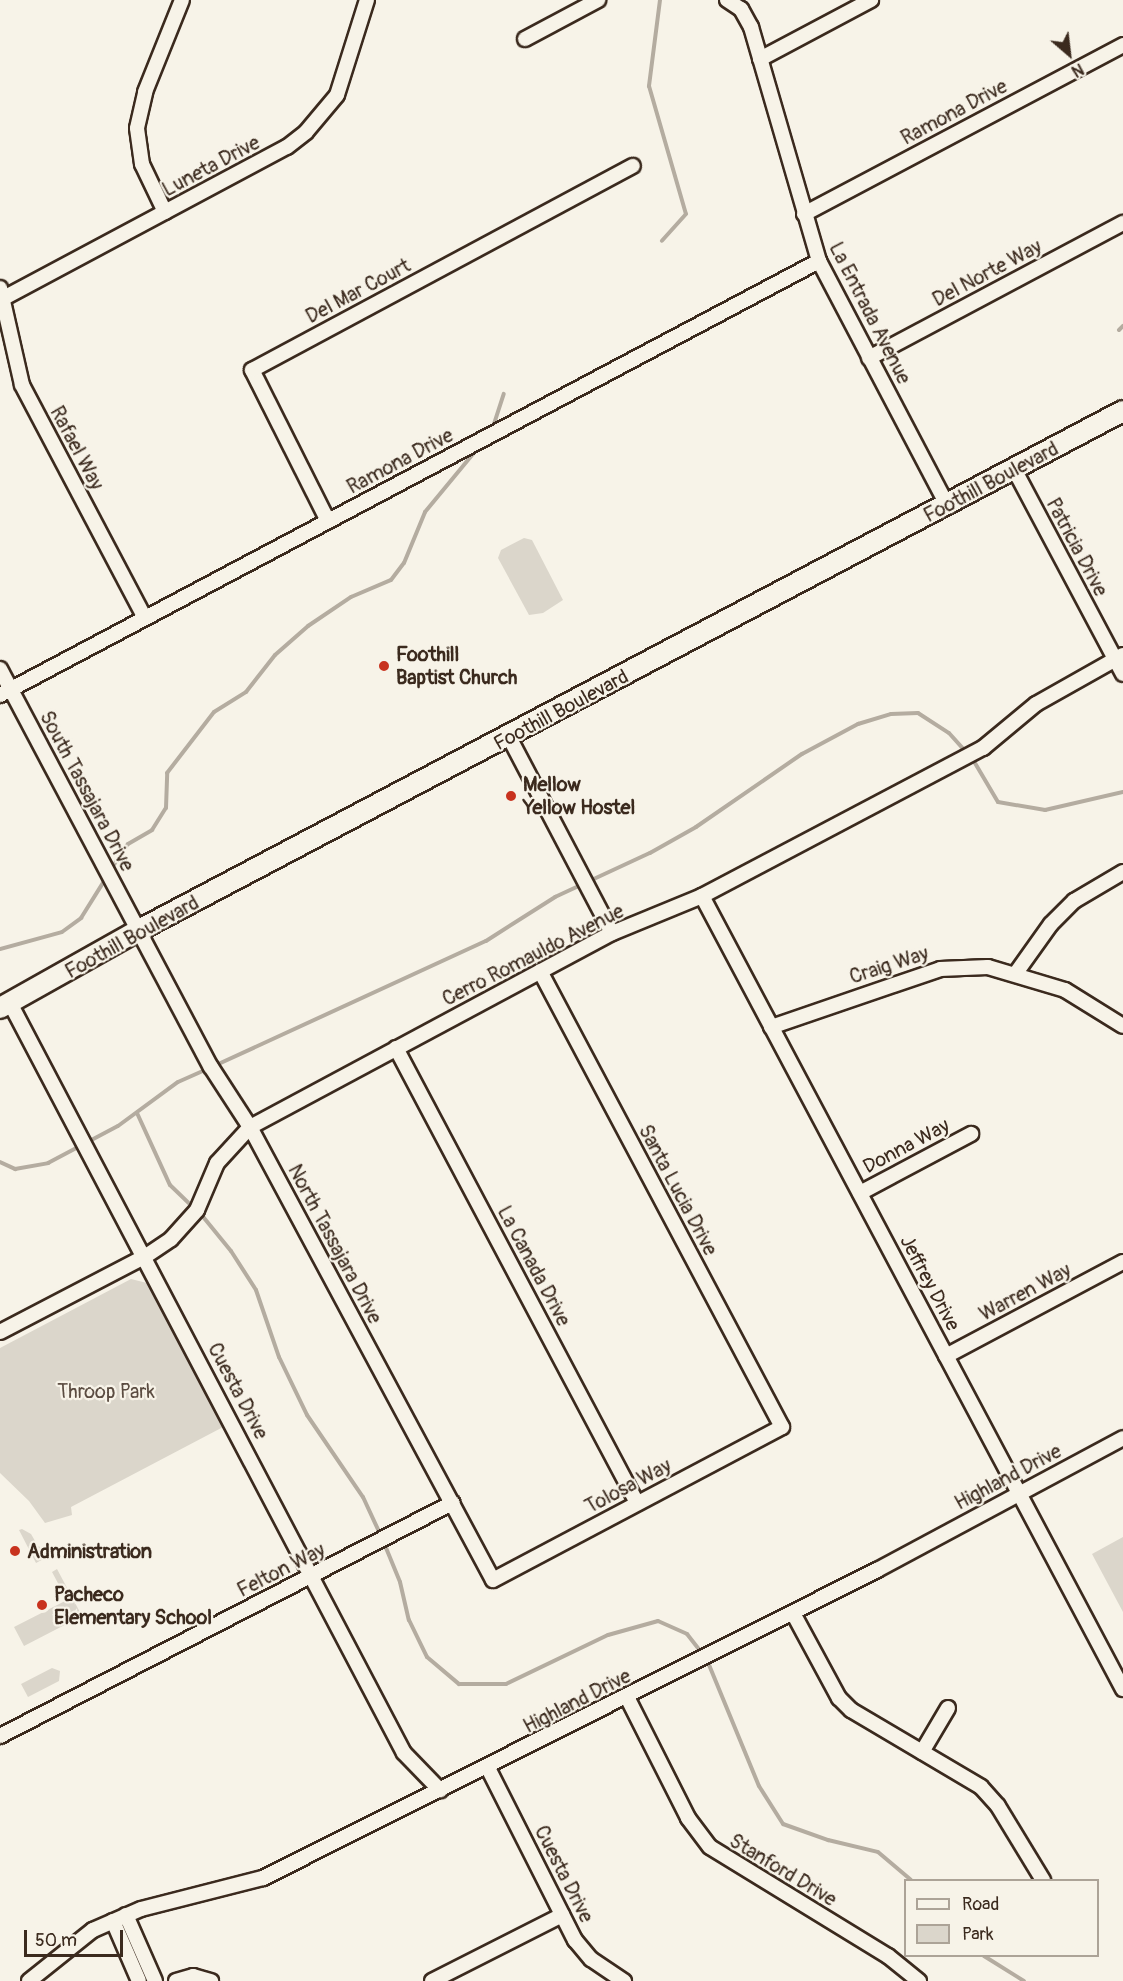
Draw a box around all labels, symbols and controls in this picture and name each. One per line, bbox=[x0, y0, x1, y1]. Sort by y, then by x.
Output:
north arrow bbox=[1039, 24, 1099, 84]
text: N bbox=[1068, 59, 1087, 81]
street label: Ramona Drive bbox=[897, 74, 1011, 150]
street label: Luneta Drive bbox=[158, 130, 264, 202]
street label: Del Norte Way bbox=[928, 234, 1046, 312]
street label: La Entrada Avenue bbox=[824, 238, 916, 388]
street label: Del Mar Court bbox=[302, 253, 414, 329]
street label: Rafael Way bbox=[45, 402, 109, 494]
street label: Ramona Drive bbox=[343, 423, 457, 499]
street label: Foothill Boulevard bbox=[920, 436, 1062, 528]
street label: Patricia Drive bbox=[1041, 494, 1113, 600]
place label: Foothill Baptist Church bbox=[396, 642, 517, 689]
marker: Foothill Baptist Church bbox=[377, 659, 391, 673]
street label: Foothill Boulevard bbox=[490, 664, 632, 756]
street label: South Tassajara Drive bbox=[35, 707, 139, 875]
place label: Mellow Yellow Hostel bbox=[523, 772, 635, 819]
marker: Mellow Yellow Hostel bbox=[504, 789, 518, 803]
street label: Foothill Boulevard bbox=[61, 890, 203, 984]
street label: Cerro Romauldo Avenue bbox=[438, 899, 628, 1011]
street label: Craig Way bbox=[846, 941, 932, 989]
street label: Donna Way bbox=[859, 1113, 953, 1179]
street label: Santa Lucia Drive bbox=[633, 1121, 723, 1259]
street label: North Tassajara Drive bbox=[283, 1160, 387, 1328]
street label: La Canada Drive bbox=[492, 1202, 576, 1330]
street label: Jeffrey Drive bbox=[895, 1231, 965, 1335]
street label: Warren Way bbox=[975, 1258, 1075, 1326]
street label: Cuesta Drive bbox=[203, 1339, 273, 1443]
park label: Throop Park bbox=[57, 1379, 155, 1403]
street label: Highland Drive bbox=[951, 1439, 1065, 1515]
street label: Tolosa Way bbox=[581, 1453, 675, 1519]
street label: Felton Way bbox=[233, 1538, 329, 1602]
place label: Administration bbox=[27, 1539, 152, 1563]
marker: Administration bbox=[8, 1544, 22, 1558]
place label: Pacheco Elementary School bbox=[54, 1582, 212, 1629]
marker: Pacheco Elementary School bbox=[35, 1598, 49, 1612]
street label: Highland Drive bbox=[519, 1664, 635, 1738]
street label: Cuesta Drive bbox=[529, 1822, 599, 1926]
street label: Stanford Drive bbox=[725, 1829, 841, 1911]
legend bbox=[904, 1879, 1099, 1957]
text: Road bbox=[962, 1893, 999, 1916]
scale bar bbox=[27, 1918, 126, 1956]
text: Park bbox=[962, 1923, 994, 1946]
text: 50 m bbox=[35, 1929, 77, 1952]

